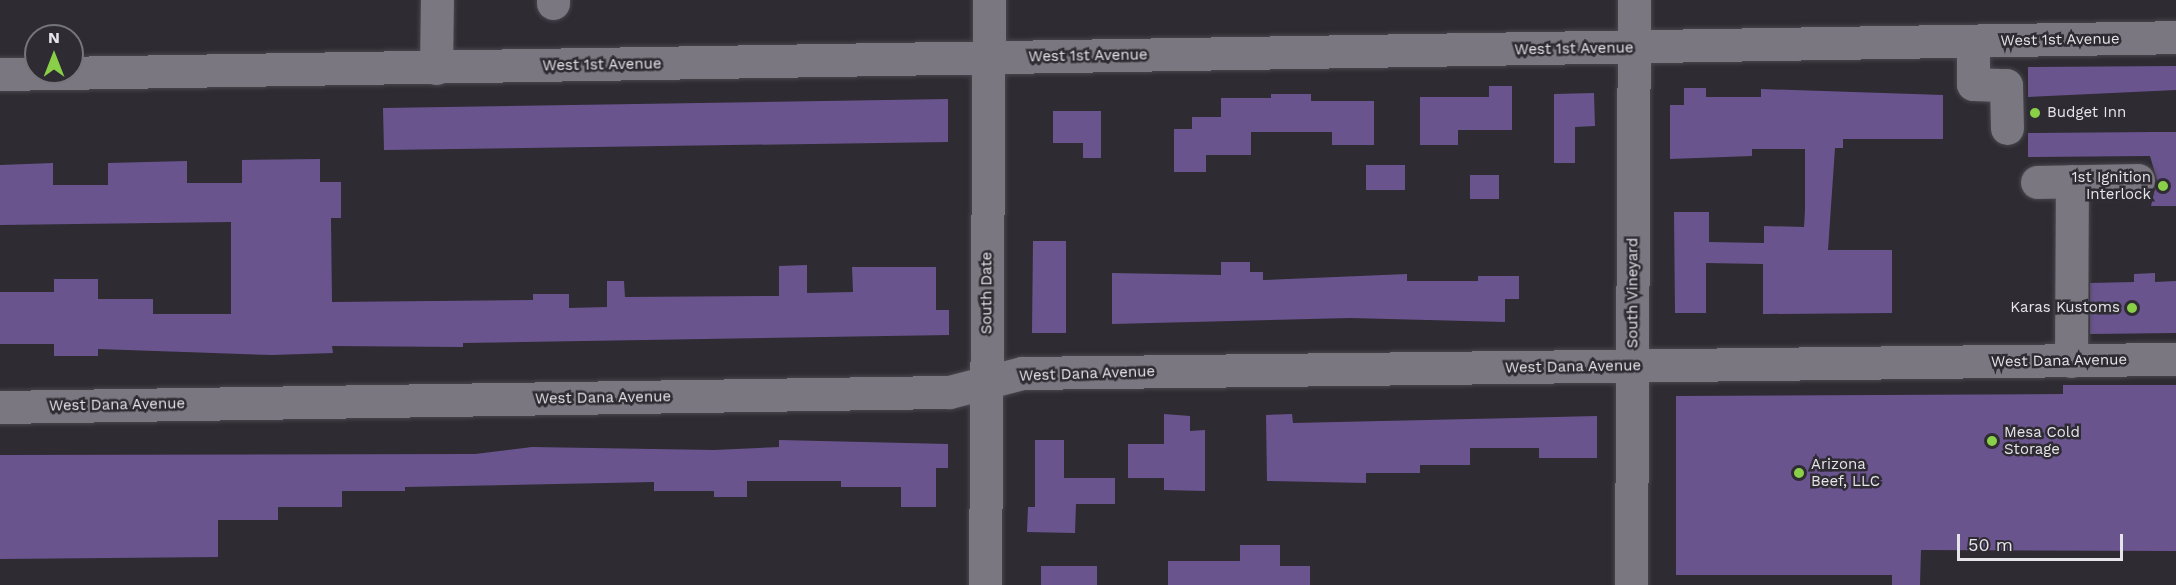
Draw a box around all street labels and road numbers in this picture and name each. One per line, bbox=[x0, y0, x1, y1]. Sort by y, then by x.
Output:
street label: West 1st Avenue bbox=[2000, 30, 2120, 50]
street label: West 1st Avenue bbox=[1514, 39, 1634, 59]
street label: West 1st Avenue bbox=[1028, 46, 1148, 66]
street label: West 1st Avenue bbox=[542, 55, 662, 75]
street label: South Vineyard bbox=[1624, 237, 1642, 349]
street label: South Date bbox=[978, 252, 996, 334]
street label: West Dana Avenue bbox=[1990, 351, 2128, 371]
street label: West Dana Avenue bbox=[1504, 357, 1642, 377]
street label: West Dana Avenue bbox=[1018, 363, 1156, 385]
street label: West Dana Avenue bbox=[534, 388, 672, 408]
street label: West Dana Avenue bbox=[48, 395, 186, 415]

